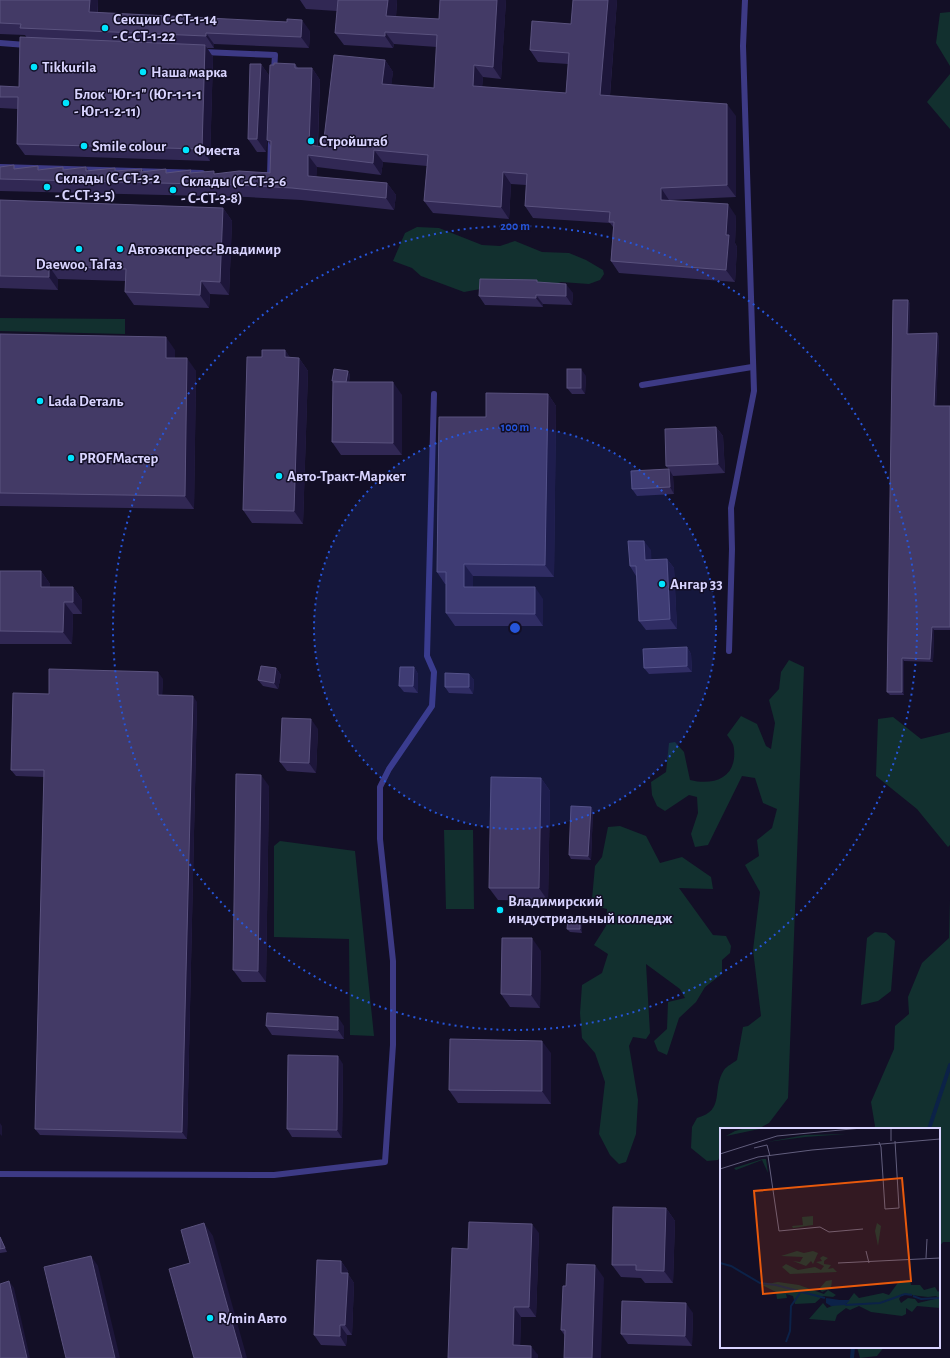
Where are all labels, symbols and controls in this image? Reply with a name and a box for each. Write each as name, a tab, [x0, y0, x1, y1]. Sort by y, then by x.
place label: Секции С-СТ-1-14 - С-СТ-1-22	[113, 12, 218, 44]
marker: Секции С-СТ-1-14 - С-СТ-1-22	[100, 23, 110, 33]
place label: Tikkurila	[42, 60, 96, 75]
marker: Tikkurila	[29, 62, 39, 72]
place label: Наша марка	[151, 65, 227, 80]
marker: Наша марка	[138, 67, 148, 77]
place label: Блок "Юг-1" (Юг-1-1-1 - Юг-1-2-11)	[74, 87, 202, 119]
marker: Блок "Юг-1" (Юг-1-1-1 - Юг-1-2-11)	[61, 98, 71, 108]
place label: Стройштаб	[319, 134, 388, 149]
marker: Стройштаб	[306, 136, 316, 146]
place label: Smile colour	[92, 139, 167, 154]
marker: Smile colour	[79, 141, 89, 151]
place label: Фиеста	[194, 143, 240, 158]
marker: Фиеста	[181, 145, 191, 155]
place label: Склады (С-СТ-3-2 - С-СТ-3-5)	[55, 171, 160, 203]
place label: Склады (С-СТ-3-6 - С-СТ-3-8)	[181, 174, 286, 206]
marker: Склады (С-СТ-3-2 - С-СТ-3-5)	[42, 182, 52, 192]
marker: Склады (С-СТ-3-6 - С-СТ-3-8)	[168, 185, 178, 195]
text: 200 m	[500, 220, 530, 232]
place label: Автоэкспресс-Владимир	[128, 242, 281, 257]
marker: Daewoo, ТаГаз	[74, 244, 84, 254]
marker: Автоэкспресс-Владимир	[115, 244, 125, 254]
place label: Daewoo, ТаГаз	[36, 257, 122, 272]
place label: Lada Dеталь	[48, 394, 123, 409]
marker: Lada Dеталь	[35, 396, 45, 406]
text: 100 m	[501, 421, 529, 433]
place label: PROFМастер	[79, 451, 159, 466]
marker: PROFМастер	[66, 453, 76, 463]
place label: Авто-Тракт-Маркет	[287, 469, 406, 484]
marker: Авто-Тракт-Маркет	[274, 471, 284, 481]
place label: Ангар 33	[670, 577, 723, 592]
marker: Ангар 33	[657, 579, 667, 589]
centre of rings	[508, 621, 522, 635]
place label: Владимирский индустриальный колледж	[508, 894, 673, 926]
marker: Владимирский индустриальный колледж	[495, 905, 505, 915]
inset map	[720, 1128, 940, 1348]
place label: R/min Авто	[218, 1311, 287, 1326]
marker: R/min Авто	[205, 1313, 215, 1323]

